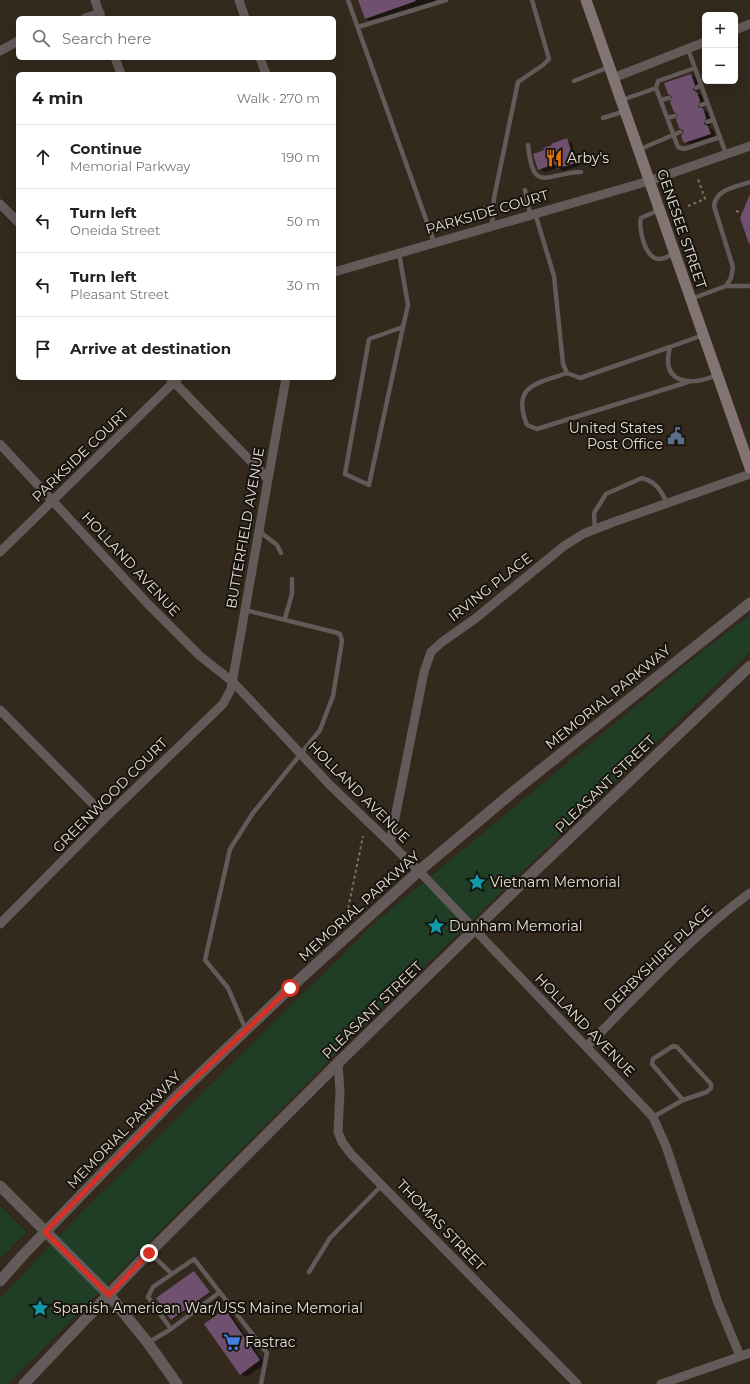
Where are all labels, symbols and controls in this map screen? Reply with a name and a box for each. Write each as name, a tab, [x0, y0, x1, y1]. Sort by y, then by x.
map controls	[702, 12, 738, 84]
button: +	[702, 12, 738, 48]
search box	[16, 16, 336, 60]
icon: search	[30, 27, 52, 49]
text: Search here	[62, 29, 151, 48]
button: −	[702, 48, 738, 84]
text: 4 min	[32, 88, 83, 108]
text: Walk · 270 m	[237, 90, 320, 106]
text: Continue	[70, 139, 142, 158]
icon: ahead	[32, 146, 54, 168]
restaurant icon: Arby's	[544, 148, 564, 168]
text: 190 m	[282, 149, 320, 165]
place label: Arby's	[567, 149, 609, 167]
text: Memorial Parkway	[70, 158, 190, 174]
street label: GENESEE STREET	[653, 167, 711, 291]
street label: PARKSIDE COURT	[423, 186, 551, 238]
text: Turn left	[70, 203, 137, 222]
icon: left	[32, 210, 54, 232]
text: 50 m	[287, 213, 320, 229]
text: Oneida Street	[70, 222, 160, 238]
text: Turn left	[70, 267, 137, 286]
icon: left	[32, 274, 54, 296]
text: 30 m	[287, 277, 320, 293]
text: Pleasant Street	[70, 286, 169, 302]
icon: arrive	[32, 338, 54, 360]
text: Arrive at destination	[70, 339, 231, 358]
street label: PARKSIDE COURT	[28, 404, 132, 506]
place label: United States Post Office	[569, 419, 663, 453]
public building icon: United States Post Office	[666, 426, 686, 446]
street label: BUTTERFIELD AVENUE	[222, 446, 268, 610]
street label: HOLLAND AVENUE	[78, 508, 184, 620]
street label: IRVING PLACE	[445, 549, 535, 625]
street label: MEMORIAL PARKWAY	[542, 641, 675, 753]
street label: PLEASANT STREET	[551, 731, 659, 837]
street label: GREENWOOD COURT	[49, 734, 171, 856]
street label: HOLLAND AVENUE	[304, 737, 414, 847]
street label: MEMORIAL PARKWAY	[295, 847, 423, 965]
place icon: Vietnam Memorial	[467, 872, 487, 892]
place label: Vietnam Memorial	[490, 873, 620, 891]
street label: DERBYSHIRE PLACE	[600, 901, 716, 1015]
place icon: Dunham Memorial	[426, 916, 446, 936]
place label: Dunham Memorial	[449, 917, 582, 935]
street label: PLEASANT STREET	[318, 957, 426, 1063]
street label: HOLLAND AVENUE	[531, 970, 639, 1080]
route start	[281, 979, 299, 997]
street label: MEMORIAL PARKWAY	[63, 1067, 185, 1193]
street label: THOMAS STREET	[393, 1175, 489, 1275]
route end	[140, 1244, 158, 1262]
place icon: Spanish American War/USS Maine Memorial	[30, 1298, 50, 1318]
place label: Spanish American War/USS Maine Memorial	[53, 1299, 363, 1317]
supermarket icon: Fastrac	[222, 1332, 242, 1352]
place label: Fastrac	[245, 1333, 296, 1351]

